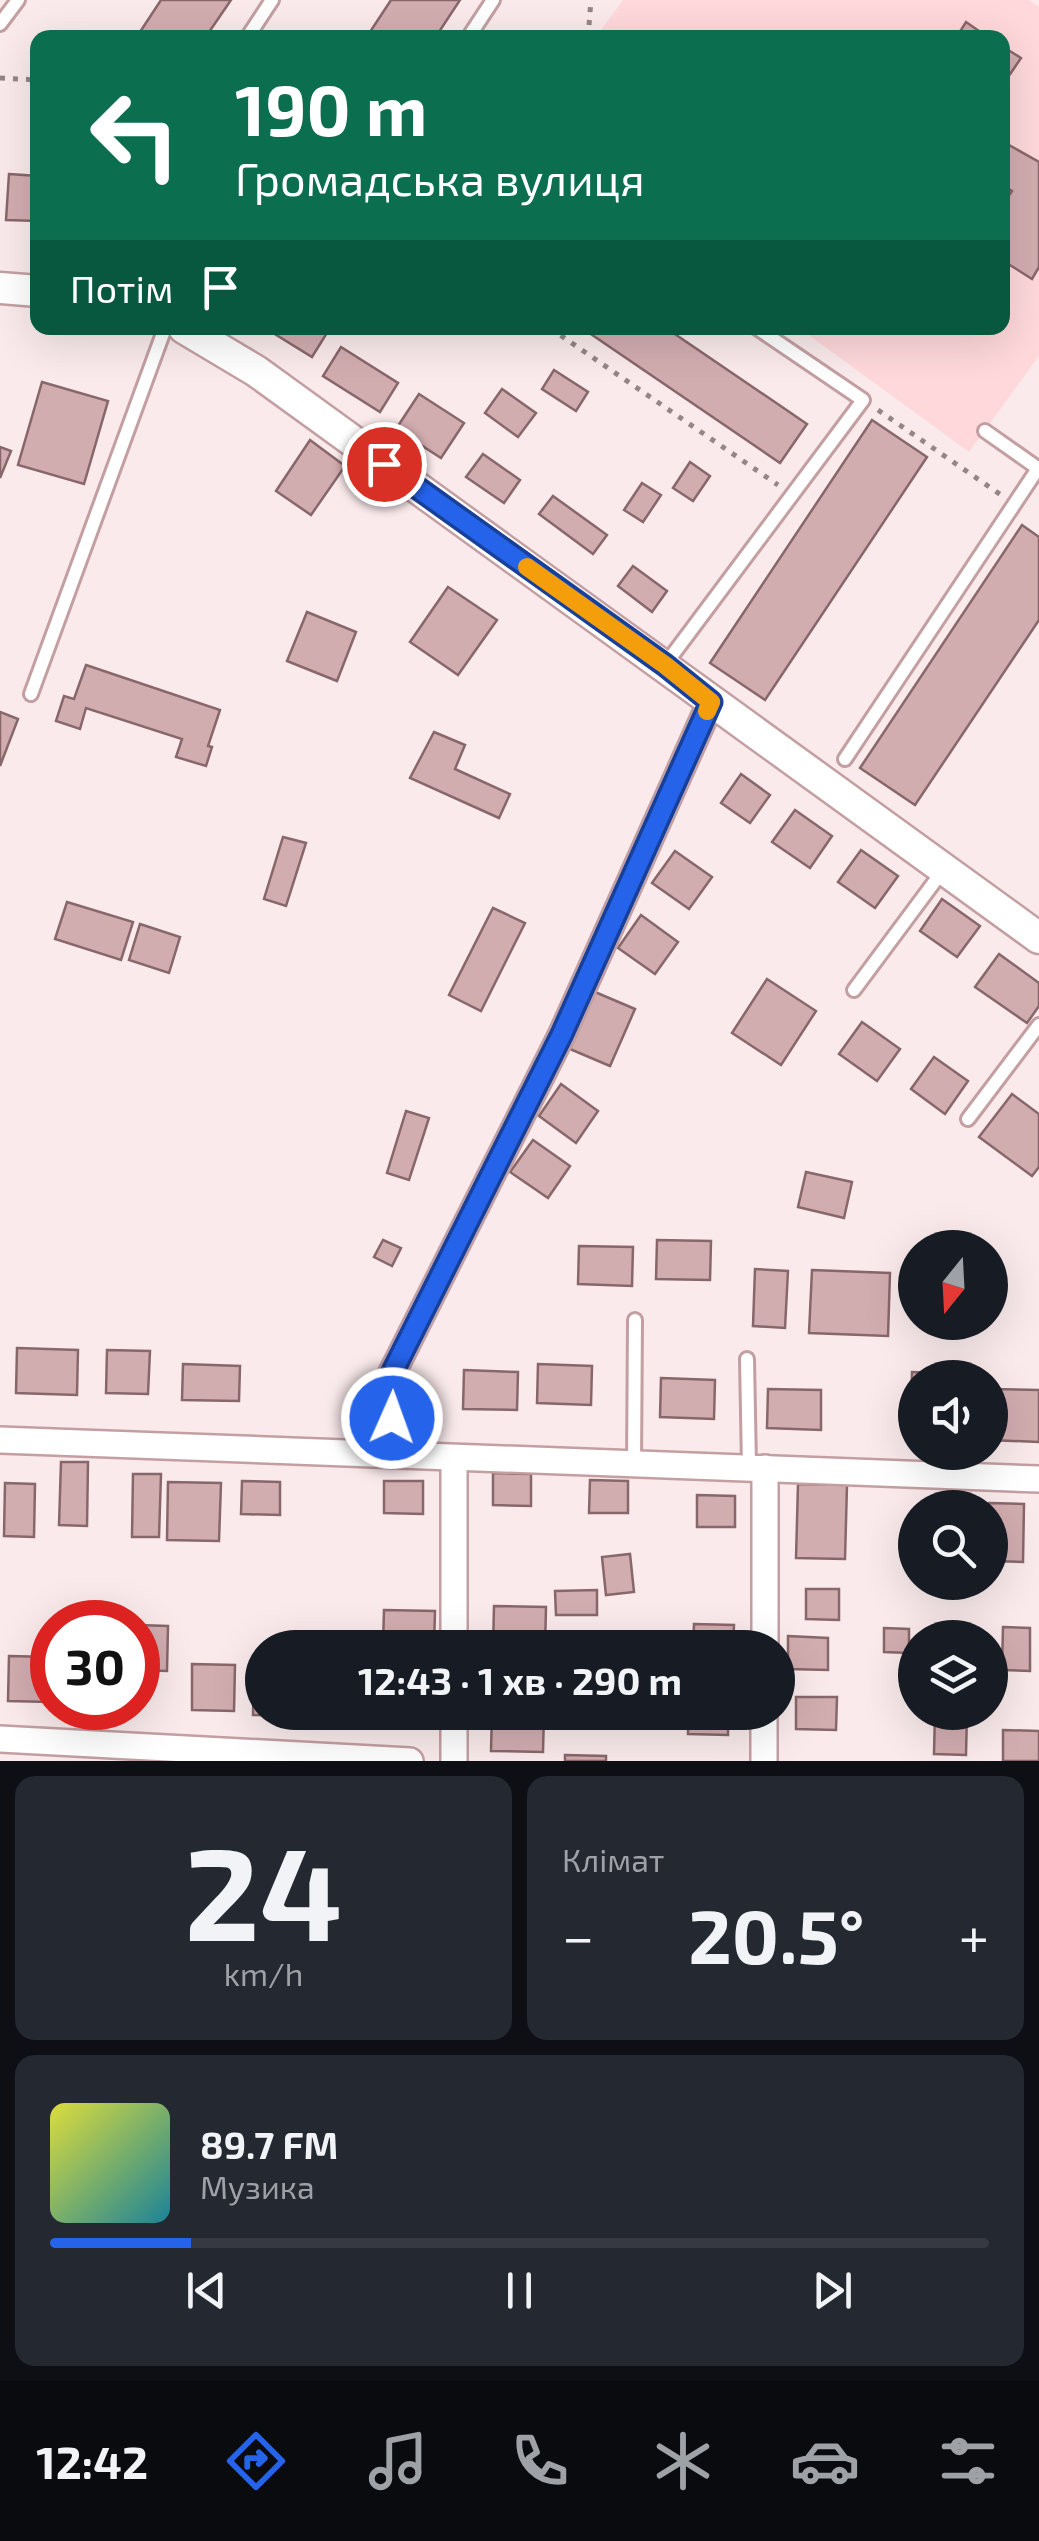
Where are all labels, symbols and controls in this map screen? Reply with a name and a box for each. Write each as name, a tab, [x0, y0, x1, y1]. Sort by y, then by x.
text: 190 m	[235, 66, 428, 150]
icon: left	[70, 70, 200, 200]
text: Громадська вулиця	[235, 151, 645, 205]
icon: arrive	[193, 260, 248, 315]
text: Потім	[70, 265, 173, 311]
pin	[342, 422, 427, 507]
icon: arrive	[357, 437, 412, 492]
north arrow	[898, 1230, 1008, 1340]
map controls	[898, 1230, 1008, 1730]
button: sound	[898, 1360, 1008, 1470]
position arrow	[340, 1366, 444, 1470]
button: search	[898, 1490, 1008, 1600]
speed limit sign: 30	[30, 1600, 160, 1730]
button: layers	[898, 1620, 1008, 1730]
text: 12:43 · 1 хв · 290 m	[358, 1657, 682, 1703]
text: 24	[184, 1811, 343, 1967]
text: Клімат	[562, 1840, 665, 1878]
text: 20.5°	[688, 1889, 865, 1979]
text: −	[562, 1902, 594, 1968]
text: +	[959, 1902, 989, 1968]
text: km/h	[224, 1954, 303, 1992]
text: 89.7 FM	[200, 2121, 338, 2167]
text: Музика	[200, 2167, 315, 2205]
icon: previous	[179, 2263, 234, 2318]
icon: pause	[492, 2263, 547, 2318]
icon: next	[805, 2263, 860, 2318]
icon: directions	[221, 2426, 291, 2496]
icon: music	[363, 2426, 433, 2496]
icon: phone	[505, 2426, 575, 2496]
icon: climate	[648, 2426, 718, 2496]
icon: car	[790, 2426, 860, 2496]
icon: filters	[933, 2426, 1003, 2496]
text: 12:42	[36, 2434, 148, 2488]

